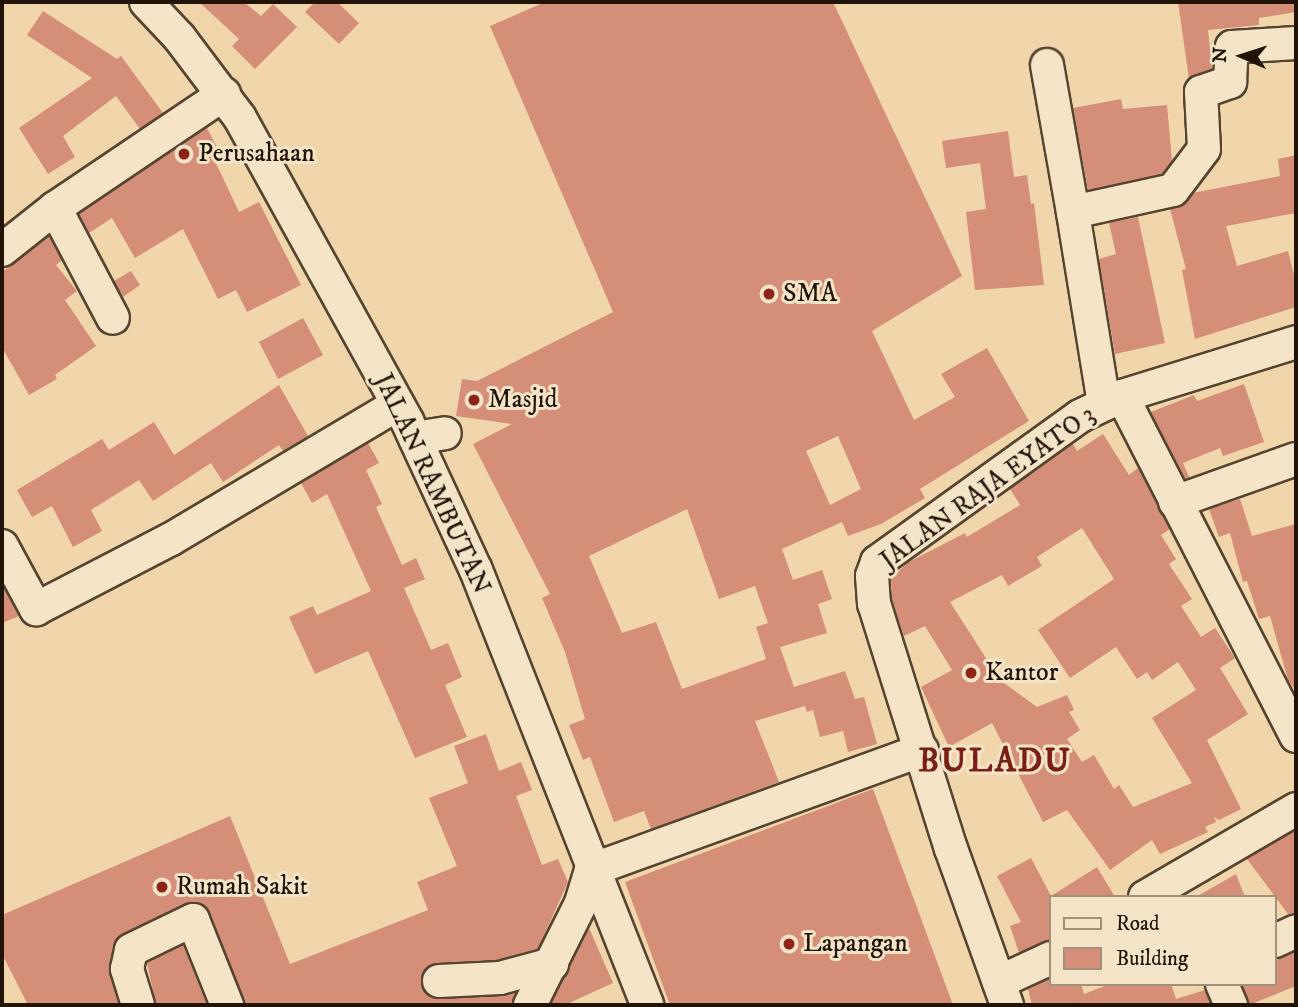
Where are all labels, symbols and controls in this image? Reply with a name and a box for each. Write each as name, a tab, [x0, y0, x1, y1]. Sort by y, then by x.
north arrow	[1207, 21, 1277, 91]
text: N	[1209, 46, 1232, 63]
place label: Perusahaan	[198, 138, 315, 170]
marker: Perusahaan	[176, 146, 192, 162]
place label: SMA	[783, 278, 837, 310]
marker: SMA	[761, 286, 777, 302]
street label: JALAN RAMBUTAN	[367, 369, 497, 599]
place label: Masjid	[488, 384, 557, 416]
marker: Masjid	[466, 392, 482, 408]
street label: JALAN RAJA EYATO 3	[874, 400, 1102, 576]
place label: Kantor	[985, 657, 1058, 689]
marker: Kantor	[963, 665, 979, 681]
district label: BULADU	[919, 742, 1071, 782]
place label: Rumah Sakit	[176, 871, 308, 903]
marker: Rumah Sakit	[154, 879, 170, 895]
legend	[1050, 895, 1277, 986]
text: Road	[1116, 911, 1160, 937]
place label: Lapangan	[803, 928, 908, 960]
marker: Lapangan	[781, 936, 797, 952]
text: Building	[1116, 946, 1188, 972]

